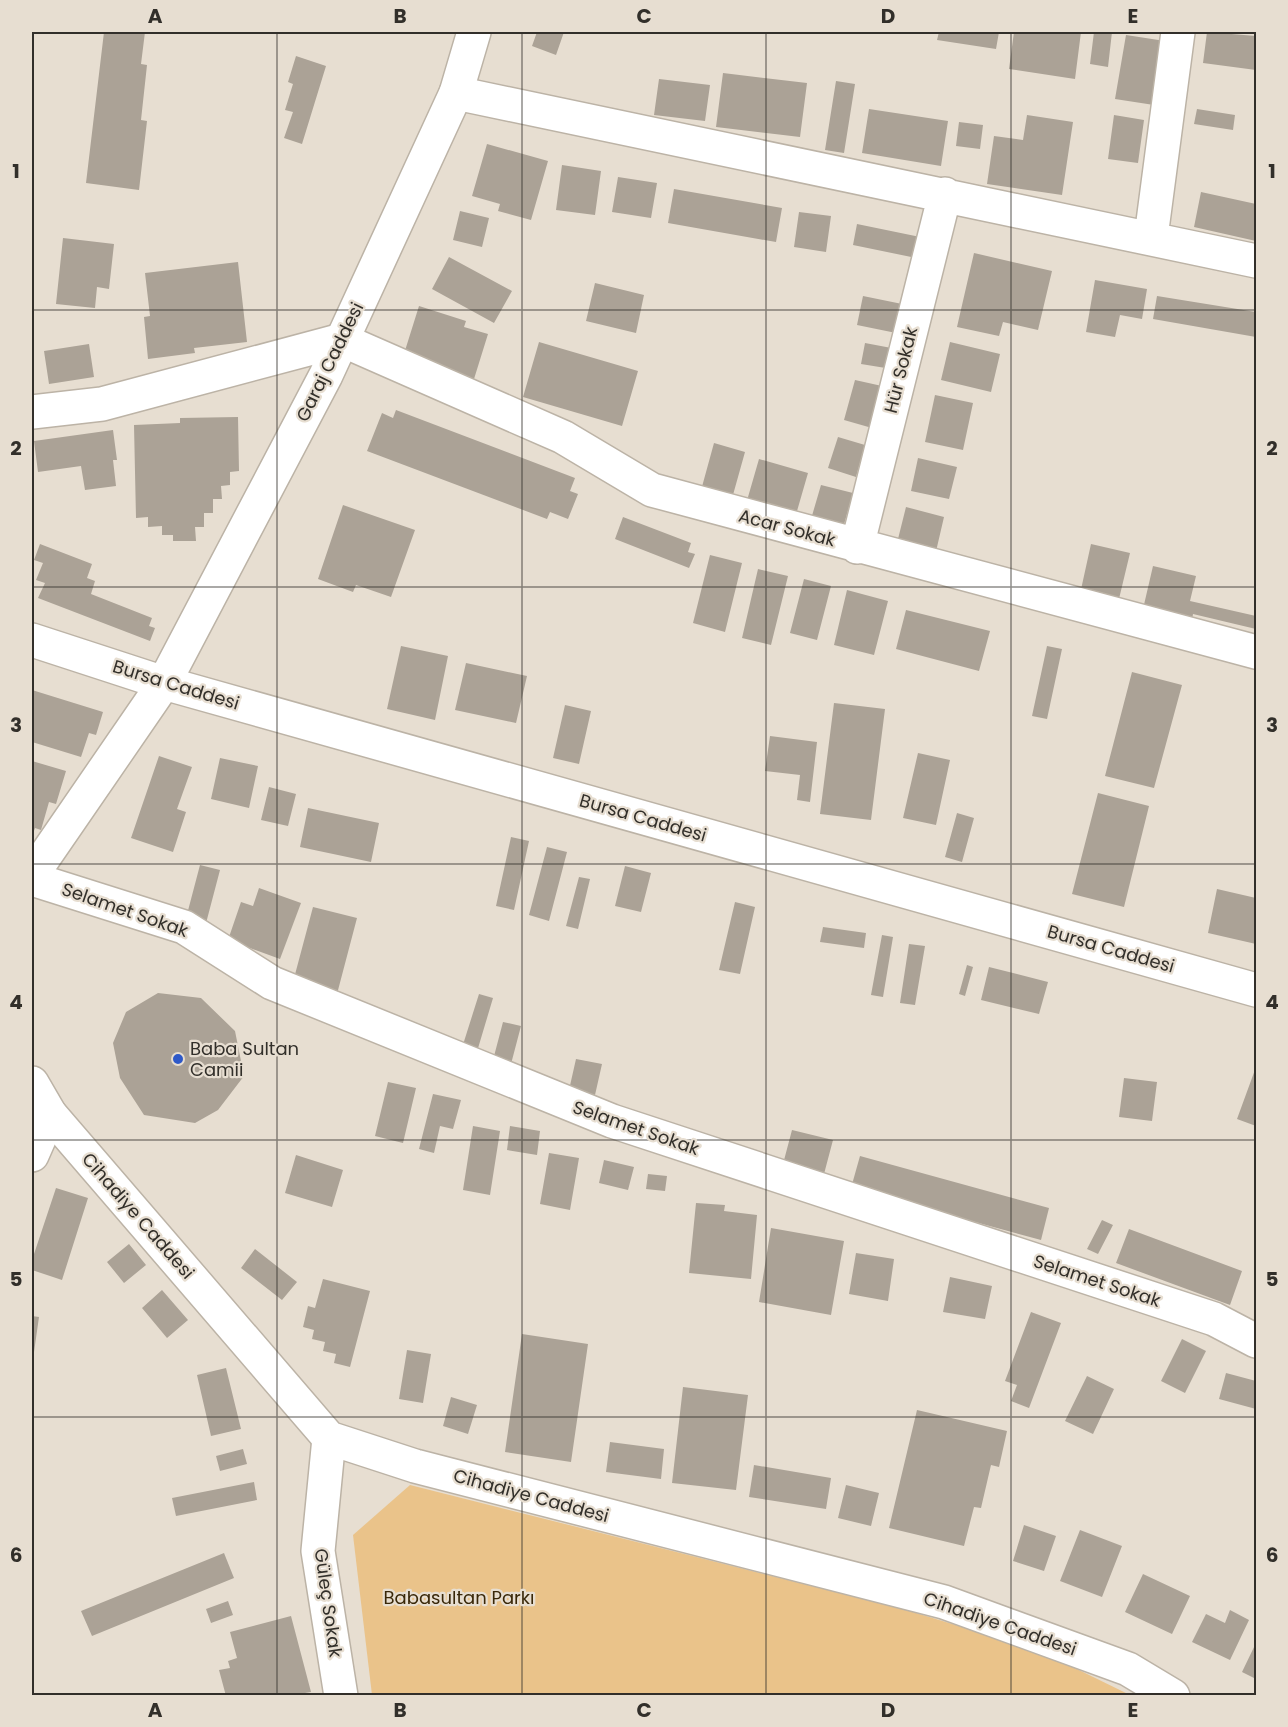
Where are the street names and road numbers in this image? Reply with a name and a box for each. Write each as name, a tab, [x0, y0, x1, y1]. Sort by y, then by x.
street label: Garaj Caddesi	[290, 298, 369, 426]
street label: Hür Sokak	[878, 323, 923, 416]
street label: Acar Sokak	[736, 503, 839, 553]
street label: Bursa Caddesi	[110, 653, 242, 716]
street label: Bursa Caddesi	[577, 787, 710, 848]
street label: Selamet Sokak	[59, 876, 192, 943]
street label: Bursa Caddesi	[1045, 918, 1178, 979]
street label: Selamet Sokak	[570, 1094, 703, 1161]
street label: Cihadiye Caddesi	[76, 1147, 200, 1284]
street label: Selamet Sokak	[1030, 1248, 1165, 1313]
street label: Cihadiye Caddesi	[451, 1463, 612, 1528]
street label: Güleç Sokak	[308, 1547, 349, 1660]
street label: Cihadiye Caddesi	[920, 1586, 1080, 1661]

